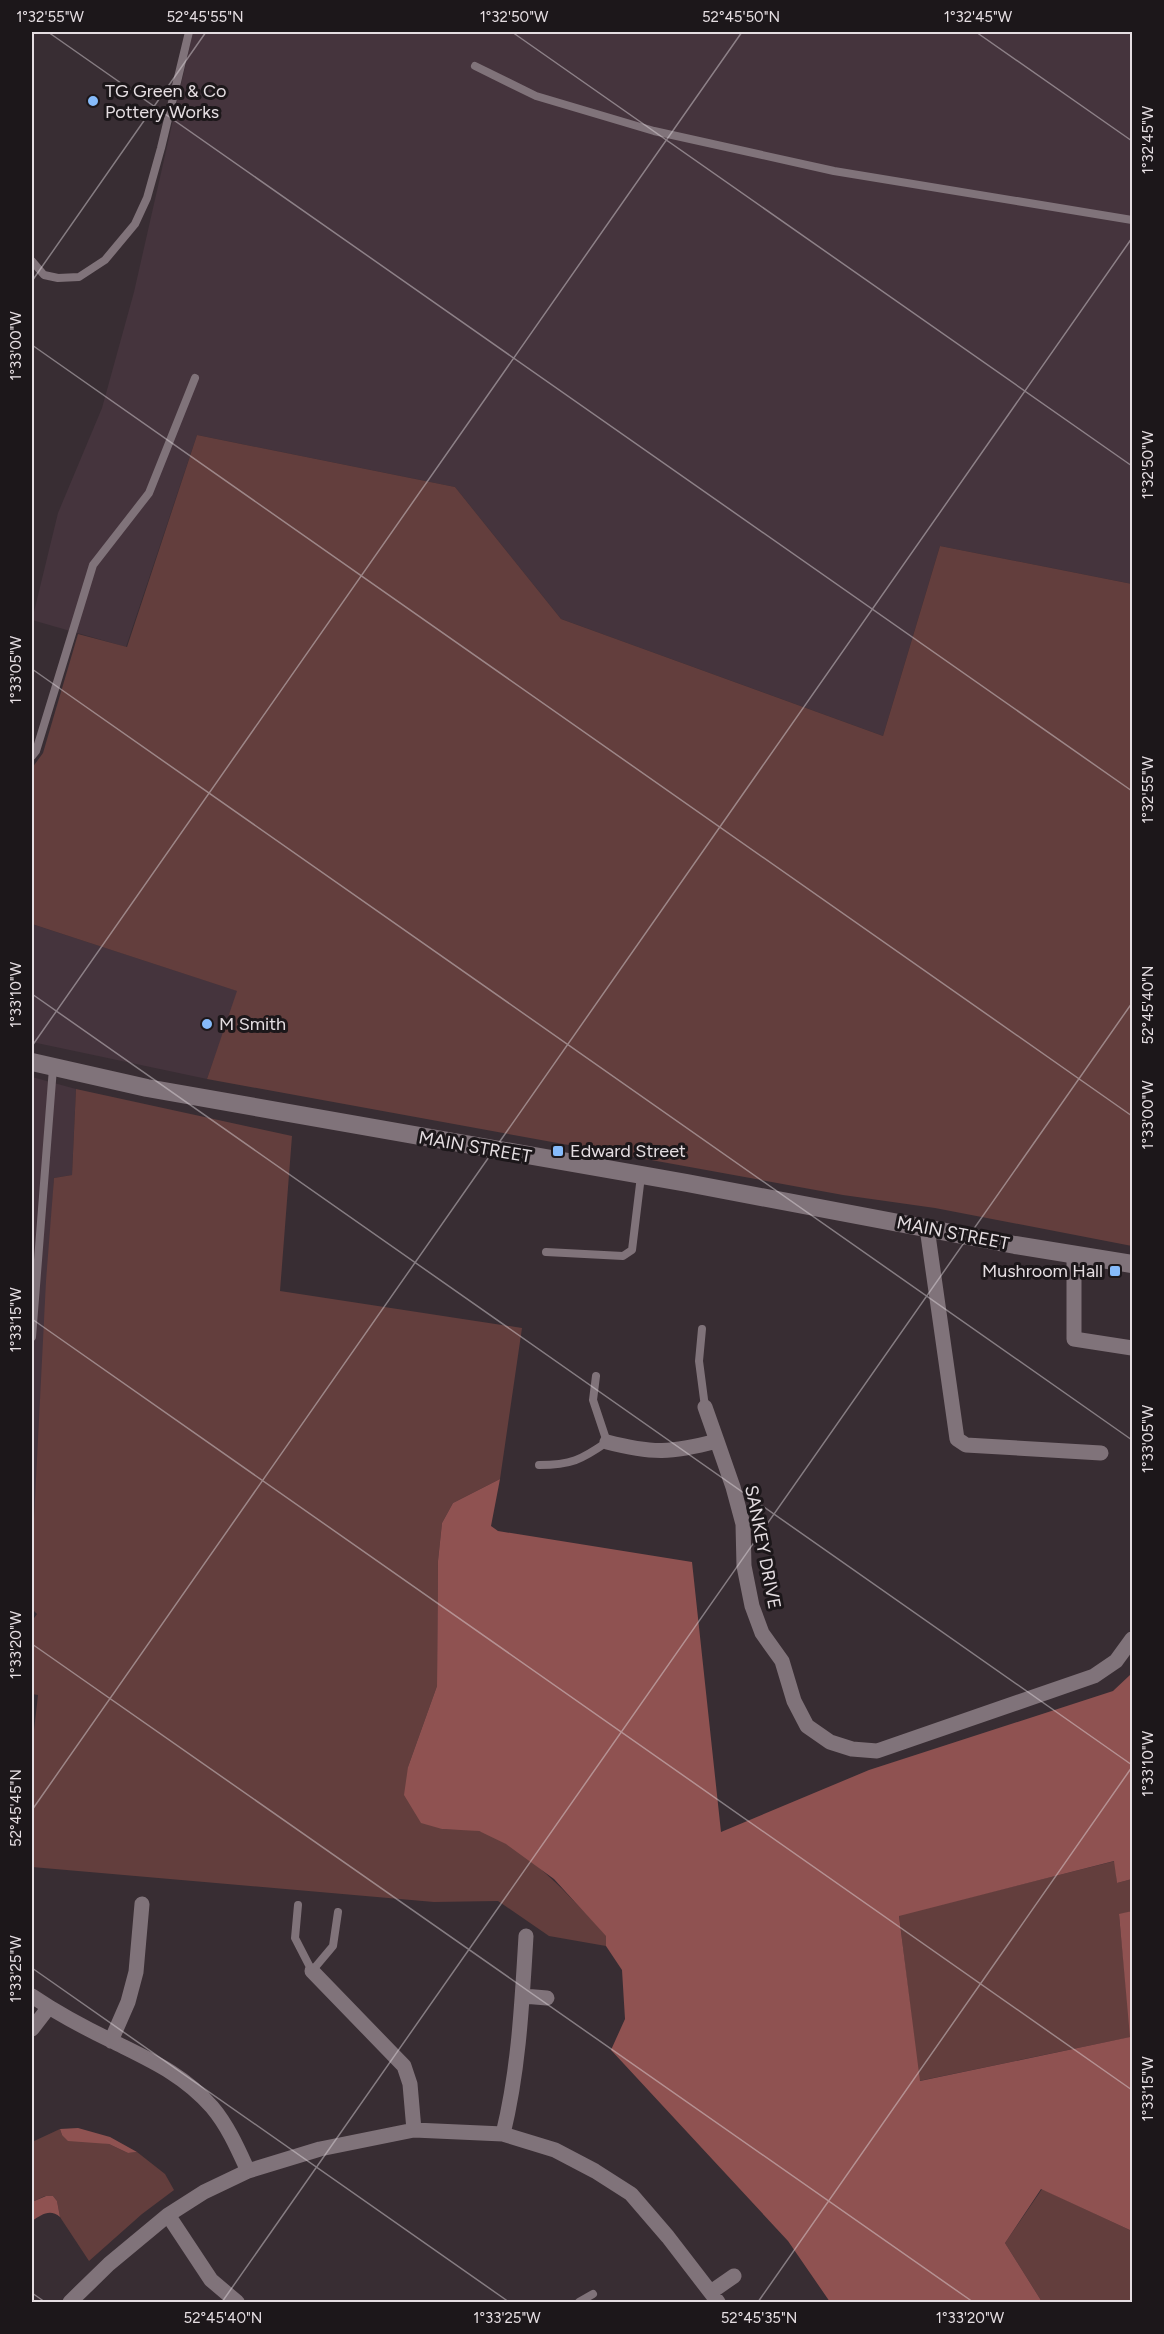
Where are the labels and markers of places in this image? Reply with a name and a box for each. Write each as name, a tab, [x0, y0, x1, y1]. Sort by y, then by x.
place label: TG Green & Co Pottery Works	[105, 80, 226, 123]
marker: TG Green & Co Pottery Works	[86, 94, 100, 108]
place label: M Smith	[219, 1013, 286, 1035]
marker: M Smith	[200, 1017, 214, 1031]
place label: Edward Street	[570, 1140, 686, 1162]
marker: Edward Street	[551, 1144, 565, 1158]
place label: Mushroom Hall	[982, 1260, 1103, 1282]
marker: Mushroom Hall	[1108, 1264, 1122, 1278]

